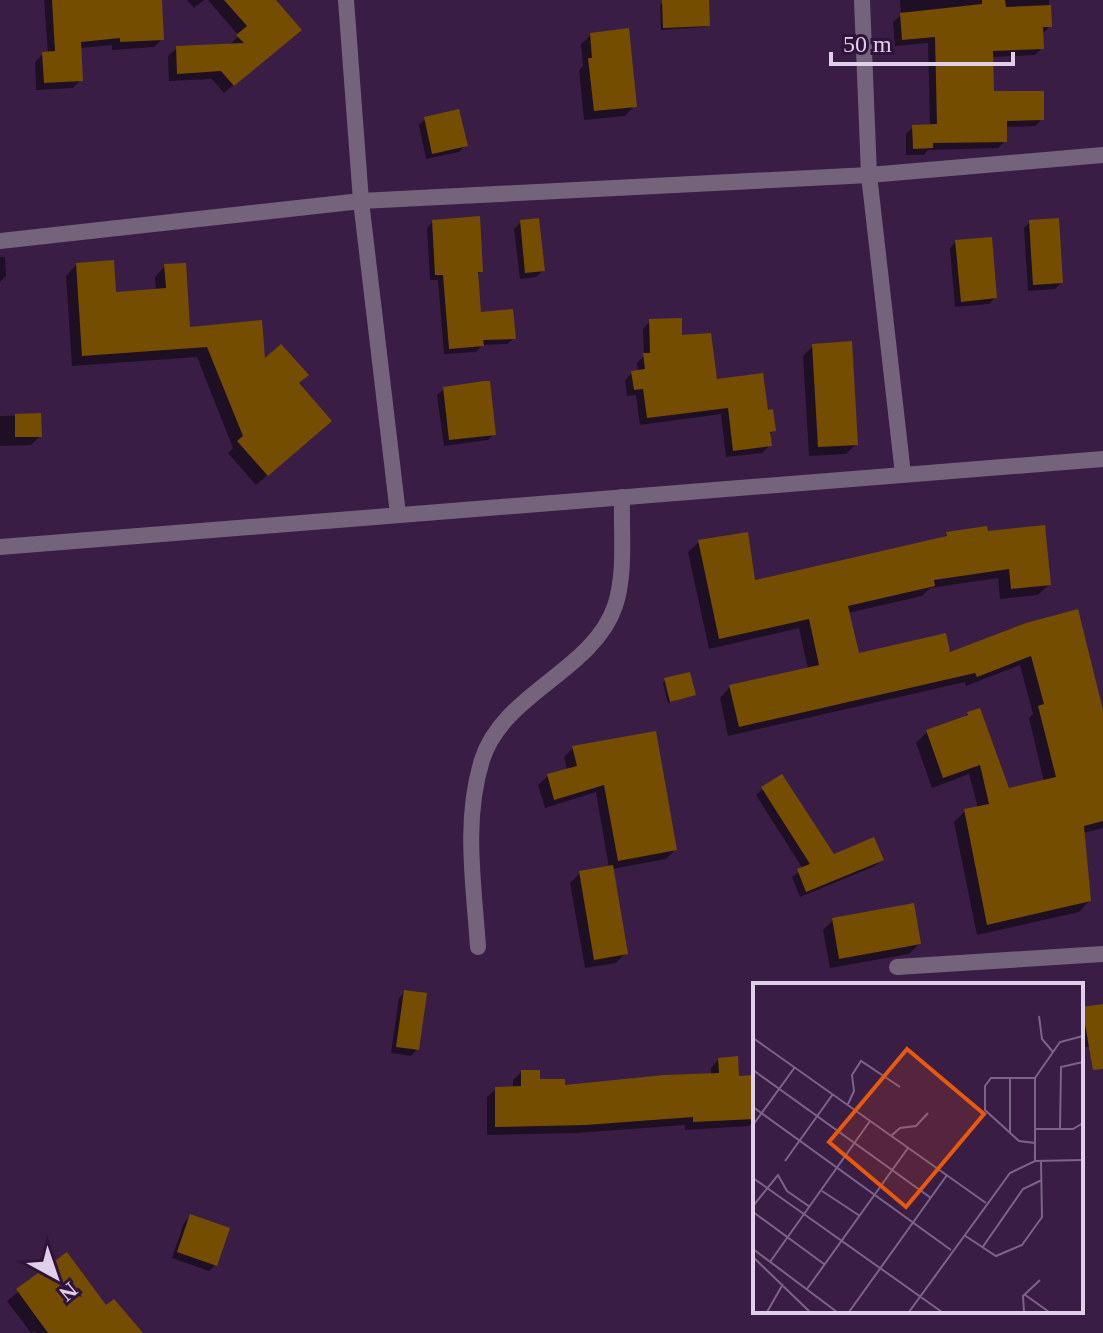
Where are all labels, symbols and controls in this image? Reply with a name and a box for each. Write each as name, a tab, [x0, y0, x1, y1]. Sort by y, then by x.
scale bar	[831, 16, 1013, 66]
text: 50 m	[843, 31, 892, 57]
inset map	[753, 983, 1083, 1313]
north arrow	[16, 1237, 96, 1317]
text: N	[54, 1277, 83, 1307]

